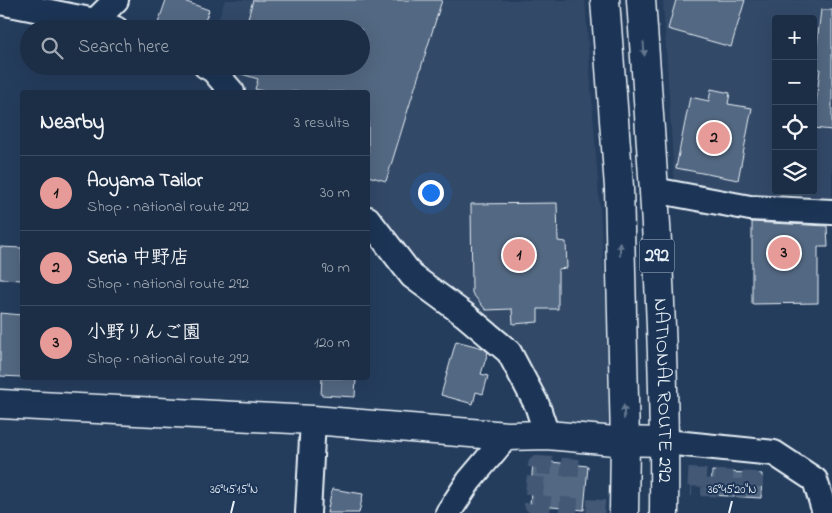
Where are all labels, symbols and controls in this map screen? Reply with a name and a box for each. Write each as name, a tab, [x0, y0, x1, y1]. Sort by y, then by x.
map controls	[772, 15, 817, 195]
button: +	[772, 15, 817, 60]
search box	[20, 20, 370, 75]
icon: search	[38, 34, 66, 62]
text: Search here	[78, 34, 169, 61]
one-way arrow	[641, 41, 649, 57]
button: −	[772, 60, 817, 105]
button: locate	[772, 105, 817, 150]
text: Nearby	[40, 108, 104, 138]
text: 3 results	[294, 111, 350, 135]
pin: 2	[698, 119, 730, 157]
button: layers	[772, 150, 817, 195]
text: Aoyama Tailor	[87, 168, 203, 195]
your location	[418, 180, 444, 206]
text: 1	[53, 181, 59, 205]
text: 30 m	[320, 181, 350, 205]
text: Shop · national route 292	[87, 195, 249, 219]
pin: 3	[768, 234, 800, 272]
pin: 1	[503, 236, 535, 274]
road number: 292	[640, 240, 674, 272]
one-way arrow	[616, 241, 624, 257]
text: Seria 中野店	[87, 245, 189, 272]
text: 2	[52, 256, 60, 280]
text: 90 m	[322, 256, 350, 280]
text: Shop · national route 292	[87, 272, 249, 296]
street label: NATIONAL ROUTE 292	[645, 297, 679, 483]
text: 小野りんご園	[87, 320, 201, 347]
text: 3	[53, 331, 59, 355]
text: 120 m	[314, 331, 350, 355]
text: Shop · national route 292	[87, 347, 249, 371]
one-way arrow	[620, 404, 628, 420]
text: 36°45'15"N	[210, 481, 258, 499]
text: 36°45'20"N	[708, 481, 756, 499]

